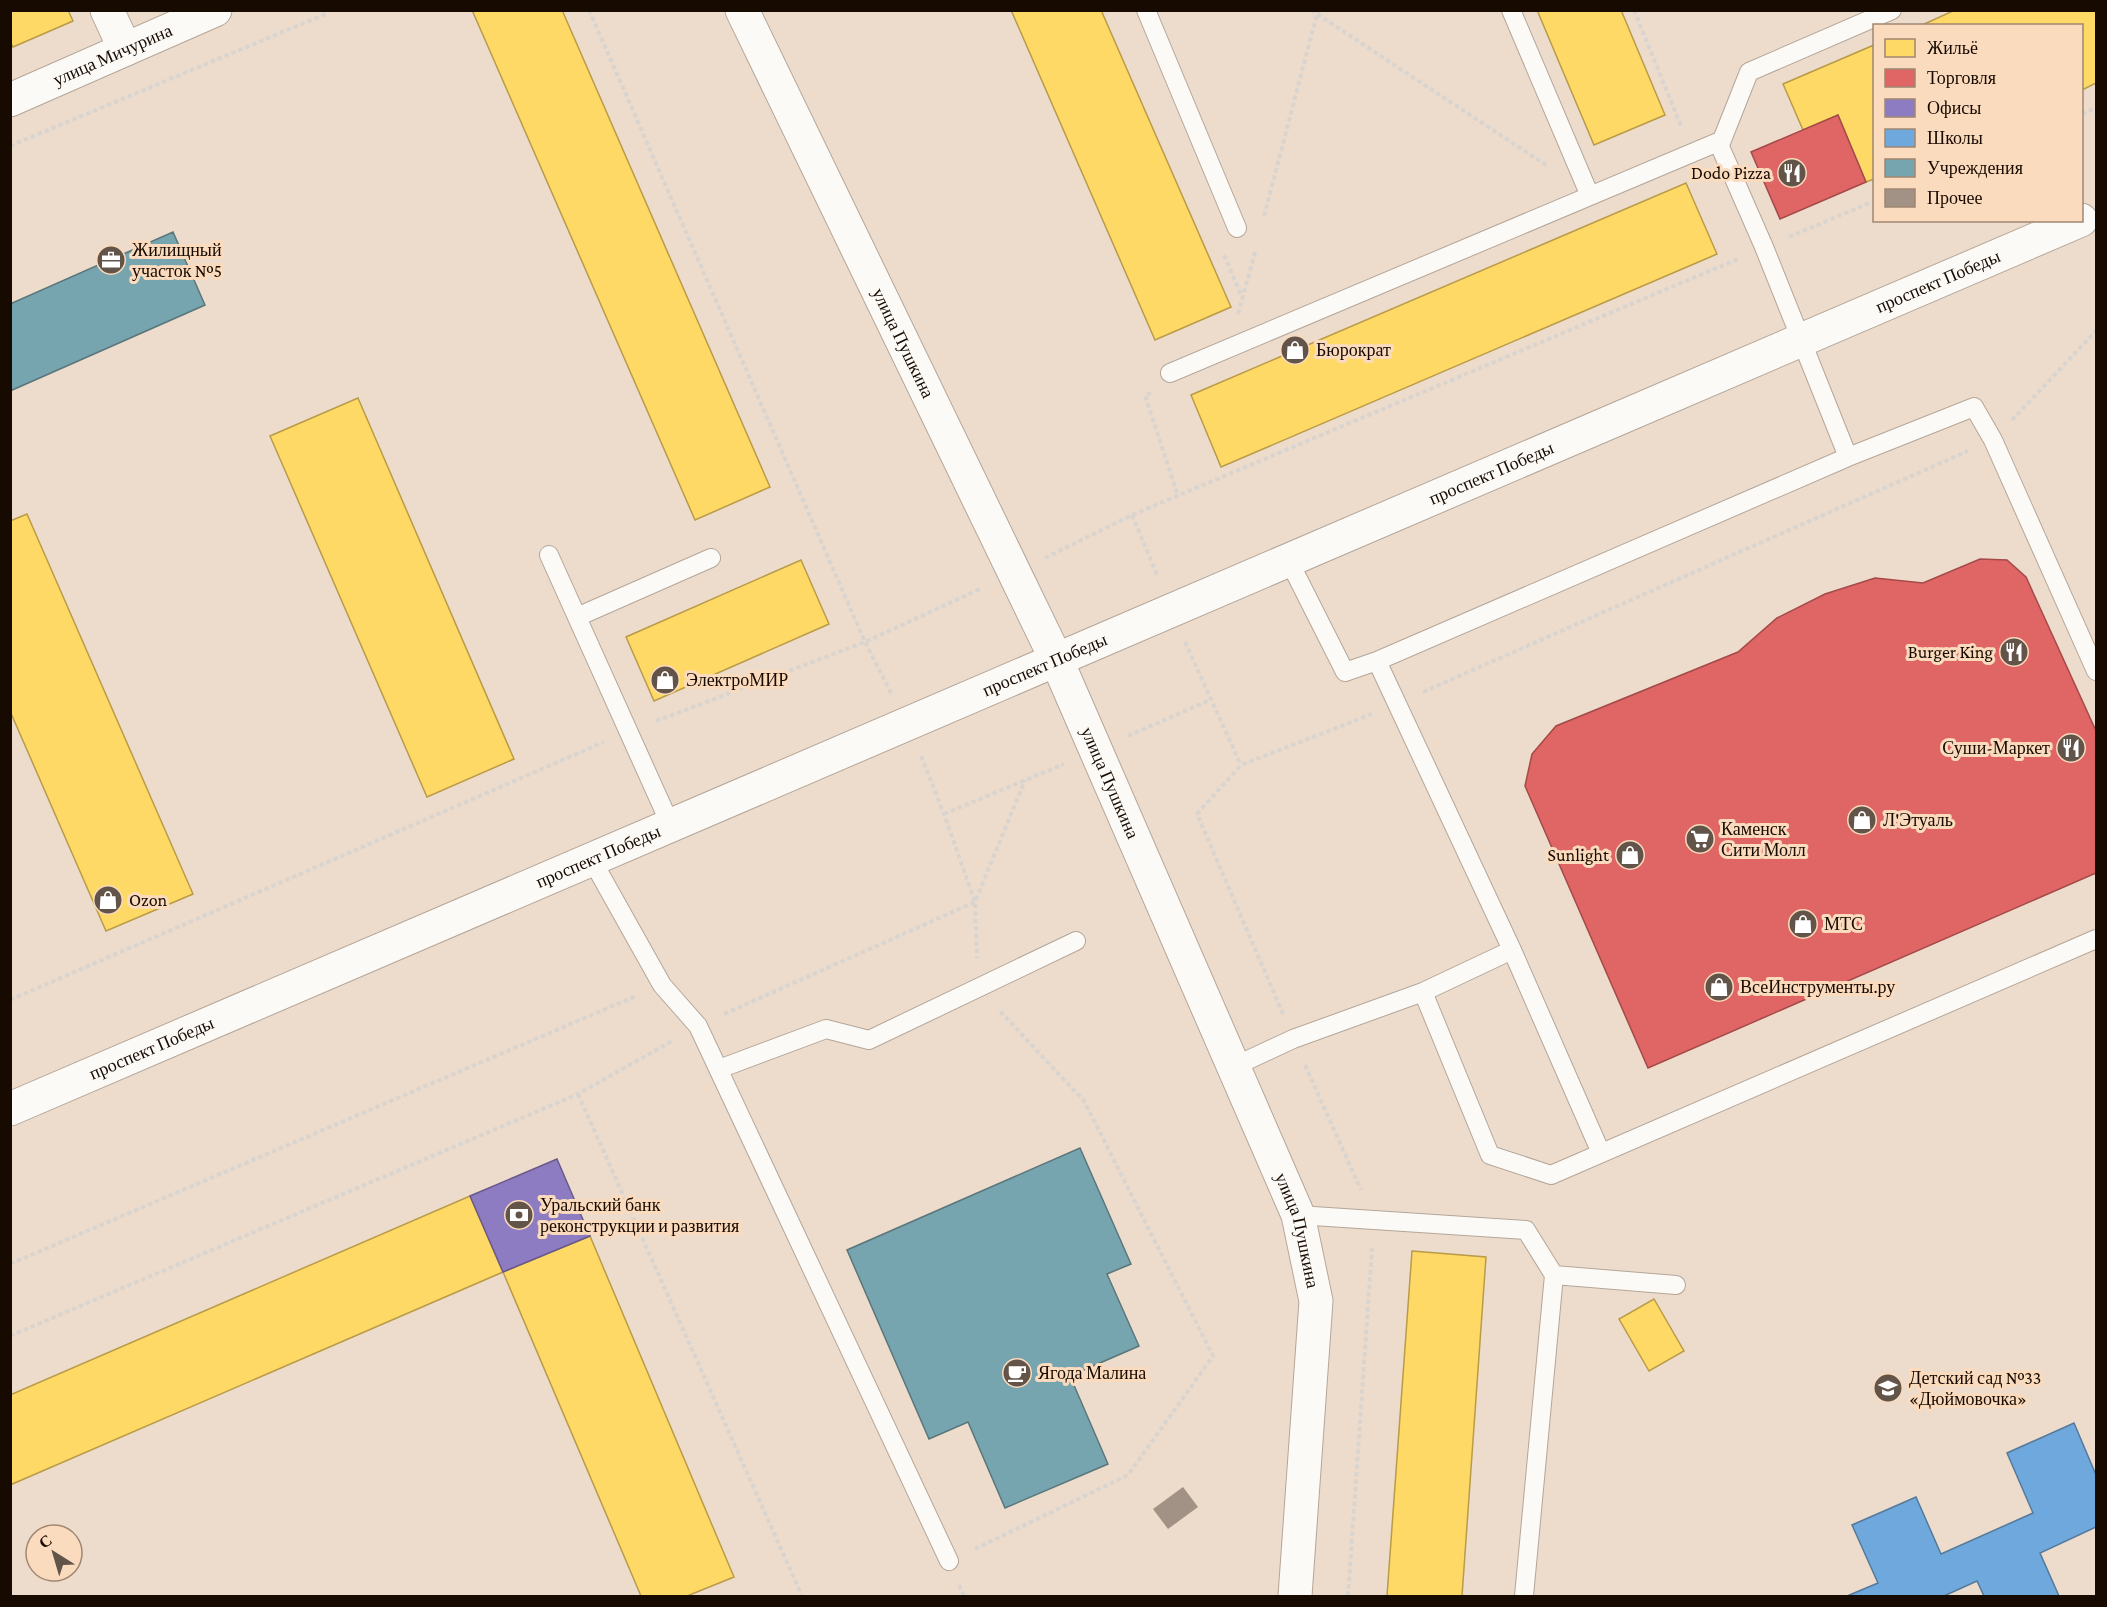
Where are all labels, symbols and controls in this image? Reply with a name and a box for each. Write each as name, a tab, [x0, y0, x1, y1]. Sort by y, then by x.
street label: улица Мичурина	[50, 20, 175, 90]
legend	[1873, 24, 2083, 222]
text: Жильё	[1927, 38, 1978, 58]
text: Торговля	[1927, 68, 1996, 88]
text: Офисы	[1927, 98, 1981, 118]
text: Школы	[1927, 128, 1983, 148]
restaurant icon: Dodo Pizza	[1776, 157, 1808, 189]
text: Учреждения	[1927, 158, 2023, 178]
place label: Dodo Pizza	[1691, 163, 1771, 183]
text: Прочее	[1927, 188, 1983, 208]
place label: Жилищный участок №5	[132, 240, 222, 281]
office icon: Жилищный участок №5	[95, 244, 127, 276]
street label: проспект Победы	[1873, 246, 2003, 317]
street label: улица Пушкина	[868, 285, 938, 401]
shop icon: Бюрократ	[1279, 334, 1311, 366]
place label: Бюрократ	[1316, 340, 1391, 360]
street label: проспект Победы	[1426, 438, 1557, 509]
street label: проспект Победы	[979, 629, 1110, 700]
restaurant icon: Burger King	[1998, 636, 2030, 668]
place label: Burger King	[1908, 642, 1993, 662]
shop icon: ЭлектроМИР	[649, 664, 681, 696]
place label: ЭлектроМИР	[686, 670, 788, 690]
street label: улица Пушкина	[1077, 724, 1143, 842]
restaurant icon: Суши-Маркет	[2055, 732, 2087, 764]
place label: Суши-Маркет	[1942, 738, 2050, 758]
shop icon: Л'Этуаль	[1846, 804, 1878, 836]
place label: Л'Этуаль	[1883, 810, 1953, 830]
place label: Каменск Сити Молл	[1721, 819, 1806, 860]
street label: проспект Победы	[533, 821, 663, 892]
supermarket icon: Каменск Сити Молл	[1684, 823, 1716, 855]
shop icon: Sunlight	[1614, 839, 1646, 871]
place label: Sunlight	[1548, 845, 1610, 865]
shop icon: Ozon	[92, 884, 124, 916]
place label: Ozon	[129, 890, 168, 910]
shop icon: МТС	[1787, 908, 1819, 940]
place label: МТС	[1824, 914, 1863, 934]
shop icon: ВсеИнструменты.ру	[1703, 971, 1735, 1003]
place label: ВсеИнструменты.ру	[1740, 977, 1895, 997]
street label: проспект Победы	[86, 1013, 217, 1084]
street label: улица Пушкина	[1271, 1170, 1323, 1290]
place label: Уральский банк реконструкции и развития	[540, 1195, 739, 1236]
bank icon: Уральский банк реконструкции и развития	[503, 1199, 535, 1231]
cafe icon: Ягода Малина	[1001, 1357, 1033, 1389]
place label: Ягода Малина	[1038, 1363, 1146, 1383]
place label: Детский сад №33 «Дюймовочка»	[1909, 1368, 2041, 1409]
school or university icon: Детский сад №33 «Дюймовочка»	[1872, 1372, 1904, 1404]
north arrow	[24, 1523, 84, 1583]
text: С	[36, 1531, 55, 1552]

